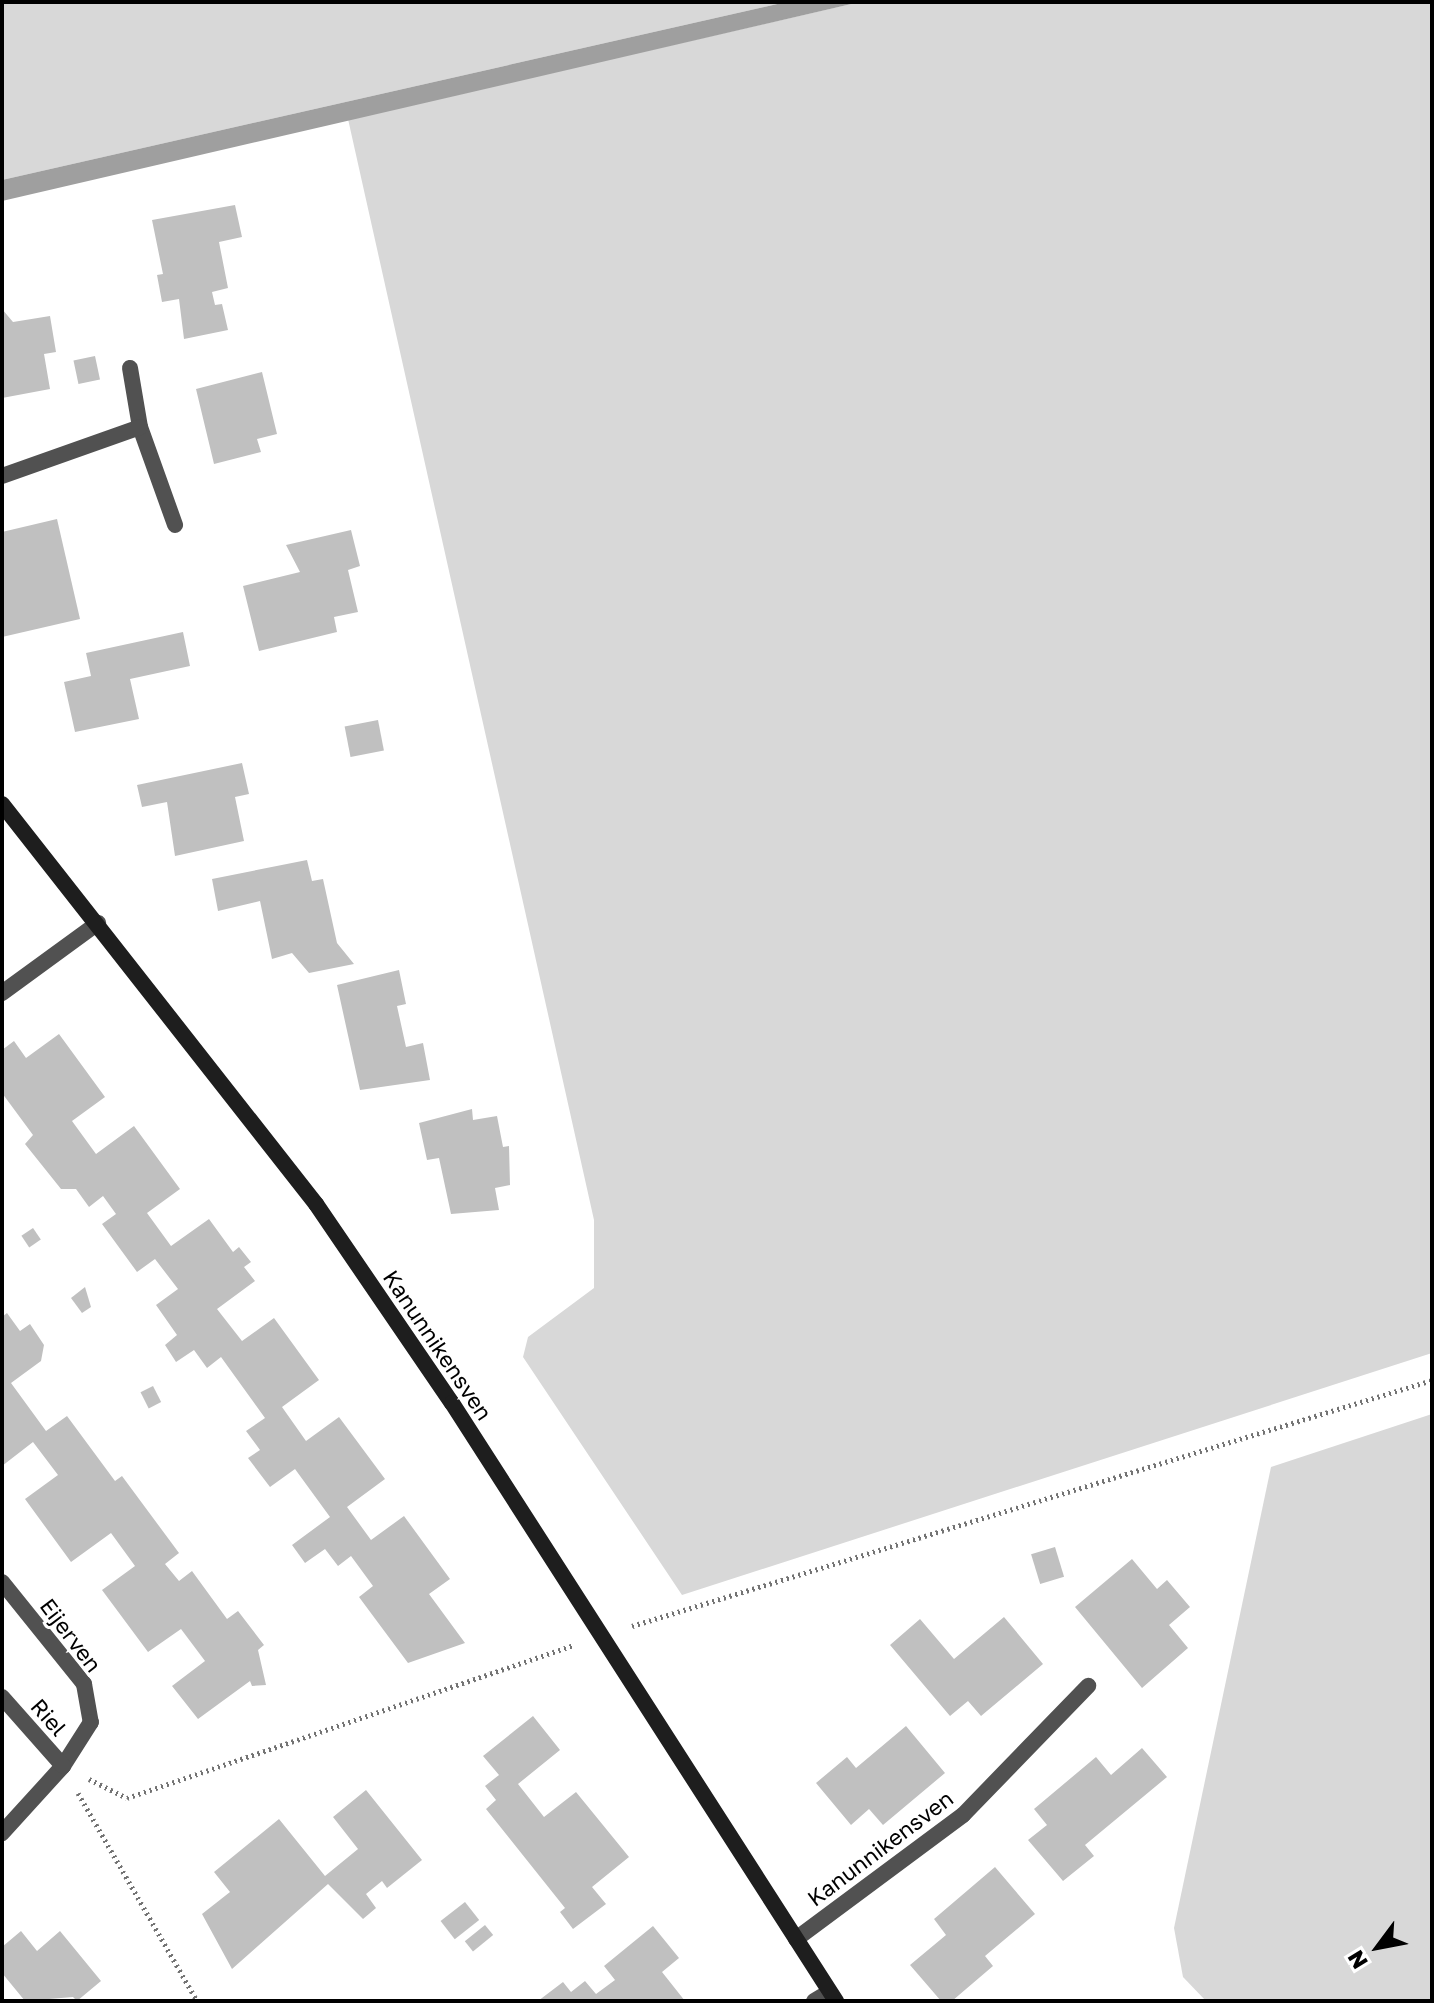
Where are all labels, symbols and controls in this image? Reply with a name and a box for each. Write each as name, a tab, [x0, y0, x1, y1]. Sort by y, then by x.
street label: Kanunnikensven	[378, 1265, 498, 1425]
street label: Eijerven	[35, 1593, 107, 1677]
street label: Riel	[26, 1693, 72, 1741]
street label: Kanunnikensven	[802, 1785, 958, 1911]
north arrow	[1338, 1907, 1418, 1987]
text: N	[1341, 1946, 1373, 1974]

